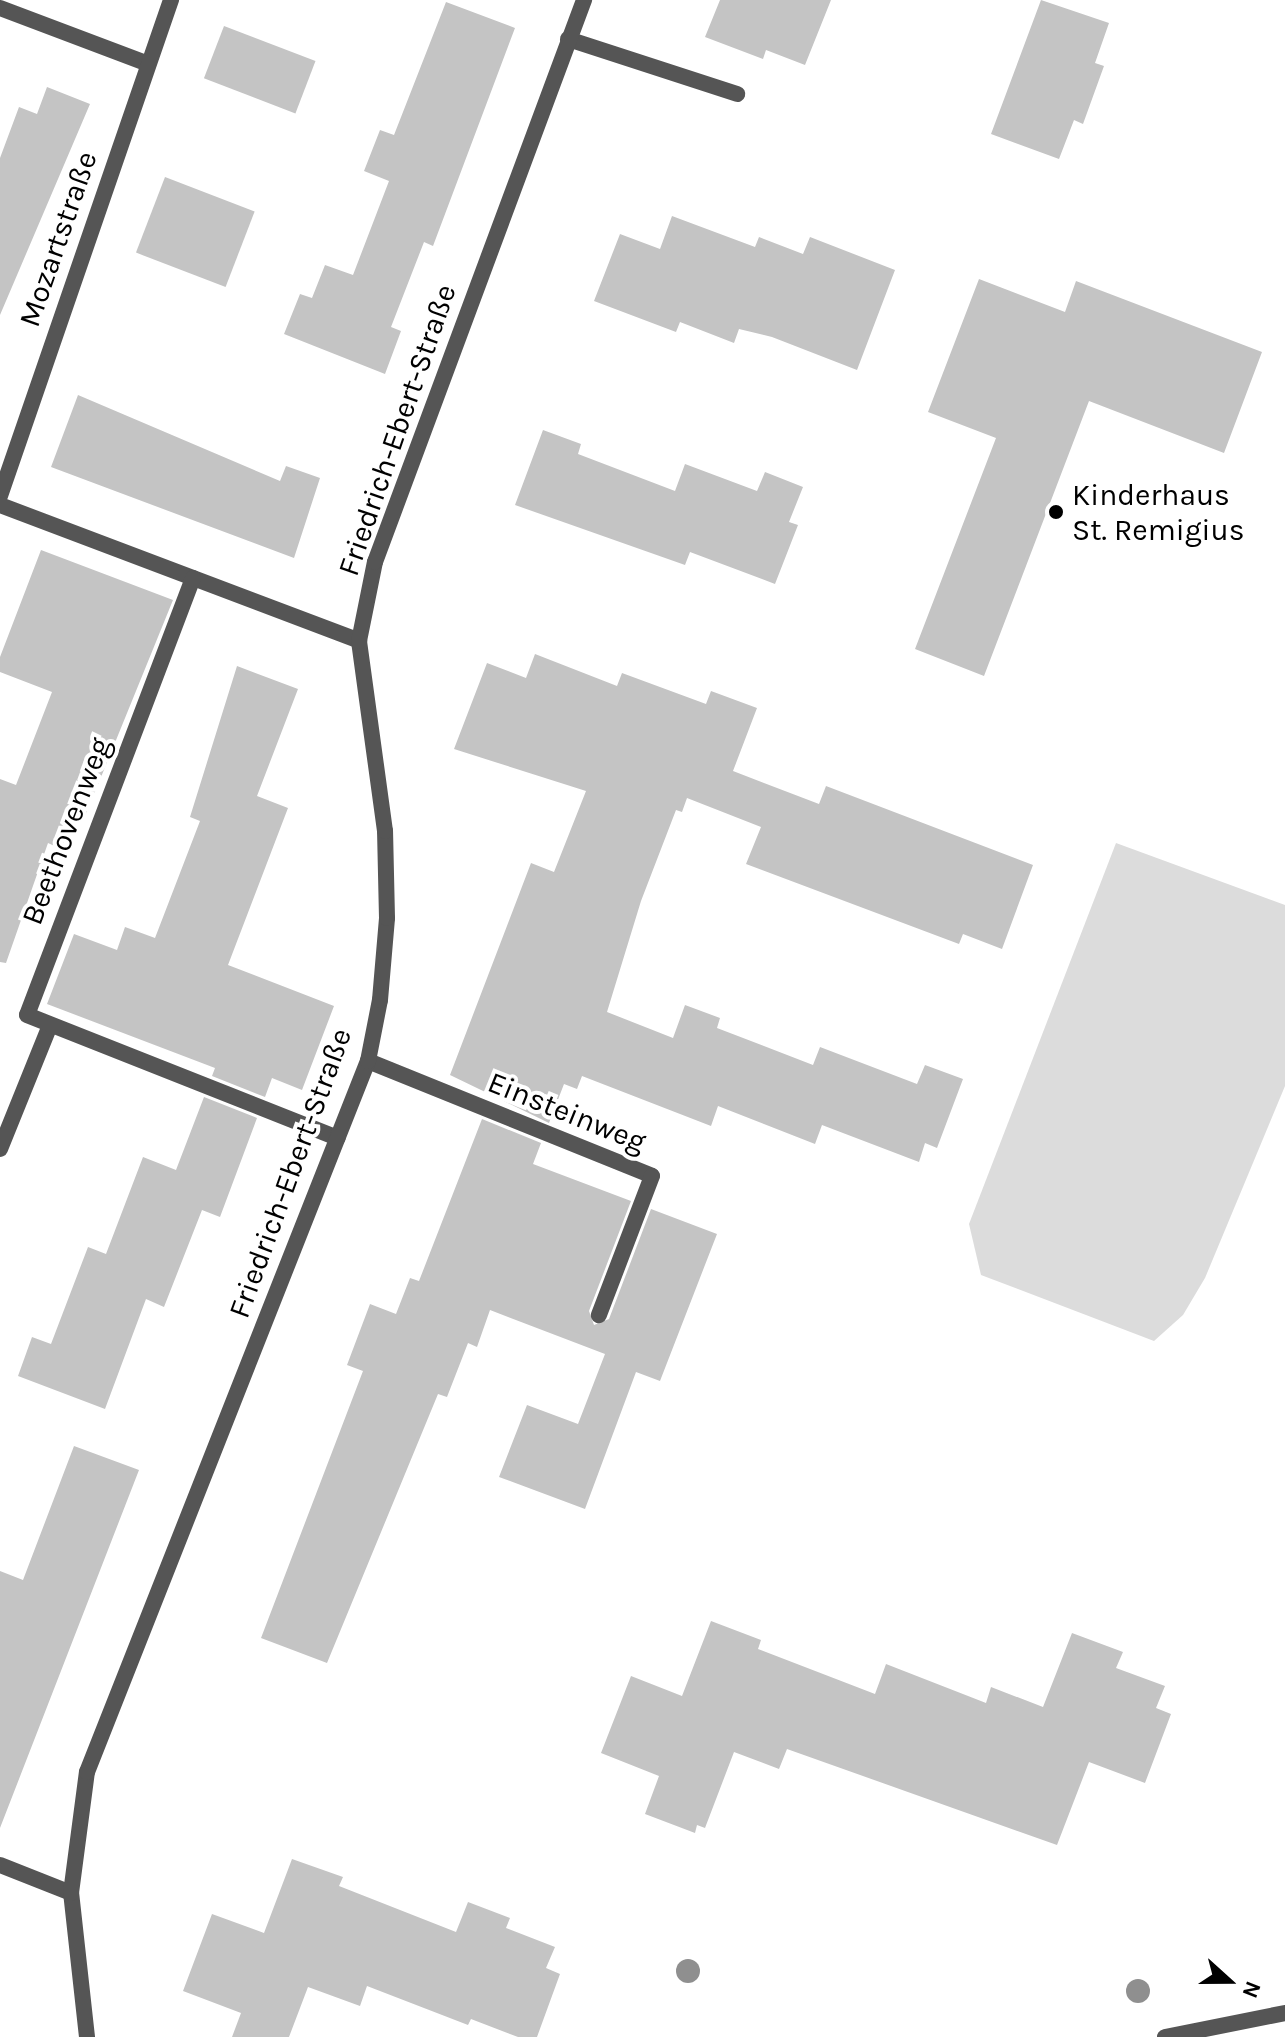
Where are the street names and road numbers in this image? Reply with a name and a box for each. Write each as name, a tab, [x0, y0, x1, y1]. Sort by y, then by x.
street label: Mozartstraße	[11, 147, 105, 331]
street label: Friedrich-Ebert-Straße	[330, 280, 464, 580]
street label: Beethovenweg	[14, 732, 118, 930]
street label: Friedrich-Ebert-Straße	[221, 1023, 359, 1323]
street label: Einsteinweg	[483, 1064, 651, 1160]

